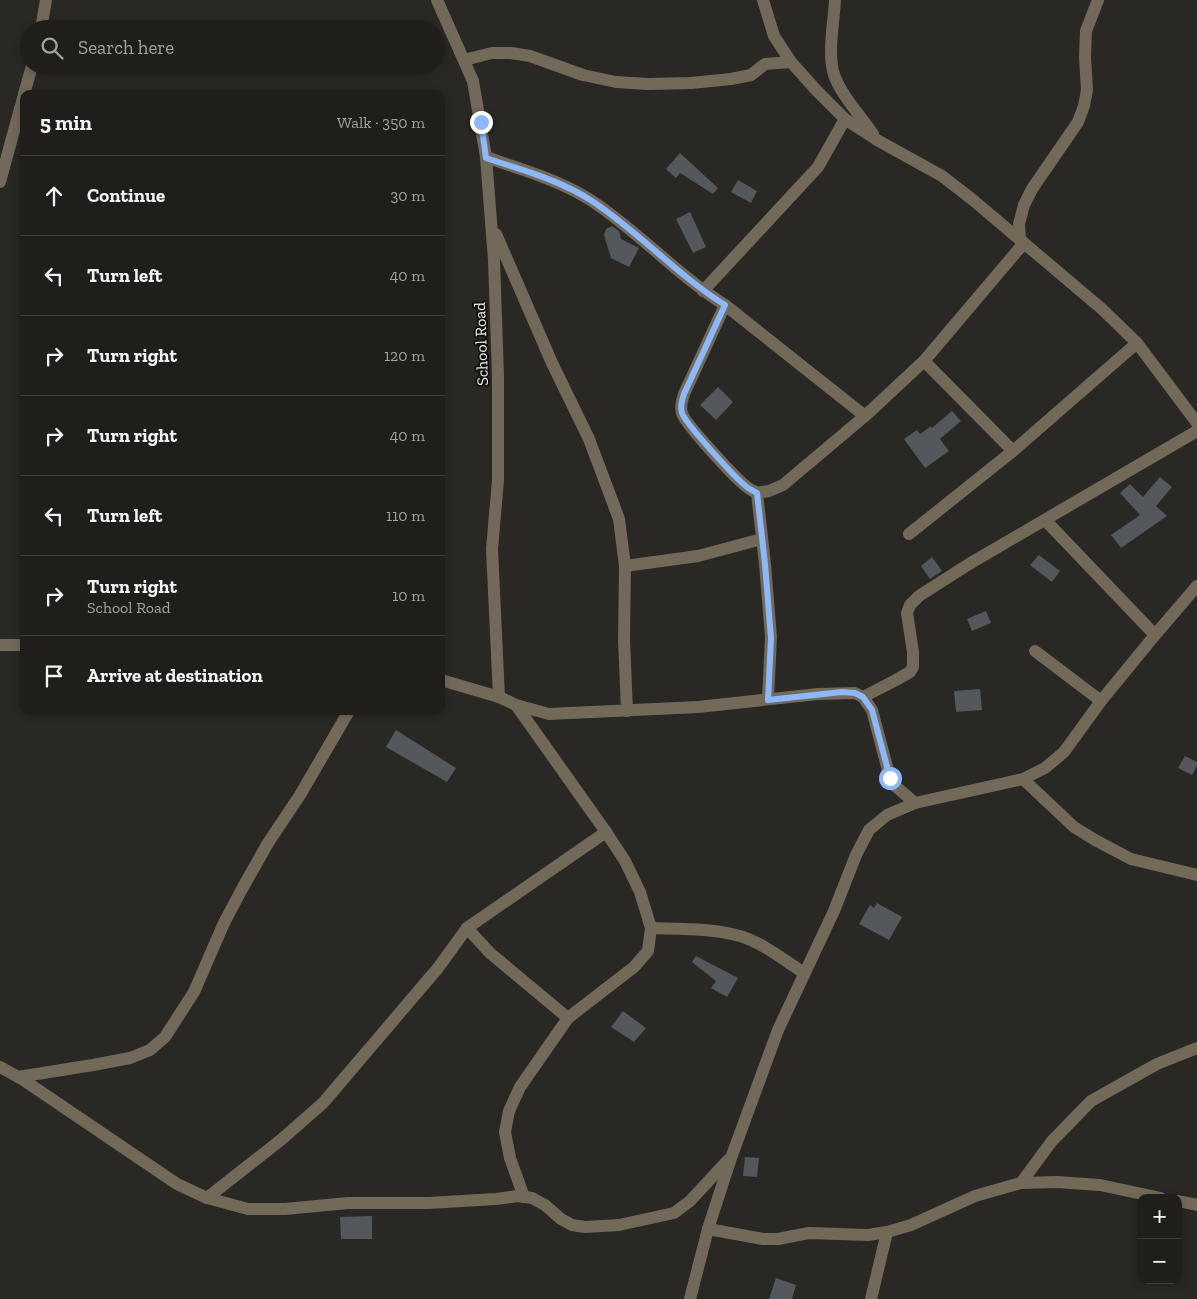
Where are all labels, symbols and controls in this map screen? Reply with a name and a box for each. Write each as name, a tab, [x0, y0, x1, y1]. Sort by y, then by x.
search box	[20, 20, 445, 75]
icon: search	[38, 34, 66, 62]
text: Search here	[78, 36, 174, 59]
text: 5 min	[40, 110, 92, 135]
route end	[470, 111, 493, 134]
text: Walk · 350 m	[337, 113, 425, 132]
icon: ahead	[40, 182, 68, 210]
text: Continue	[87, 184, 165, 207]
text: 30 m	[391, 186, 425, 205]
icon: left	[40, 262, 68, 290]
text: Turn left	[87, 264, 162, 287]
text: 40 m	[390, 266, 425, 285]
street label: School Road	[470, 302, 492, 386]
icon: right	[40, 342, 68, 370]
text: Turn right	[87, 344, 177, 367]
text: 120 m	[384, 346, 425, 365]
icon: right	[40, 422, 68, 450]
text: Turn right	[87, 424, 177, 447]
text: 40 m	[390, 426, 425, 445]
icon: left	[40, 502, 68, 530]
text: Turn left	[87, 504, 162, 527]
text: 110 m	[386, 506, 425, 525]
text: Turn right	[87, 575, 177, 598]
icon: right	[40, 582, 68, 610]
text: 10 m	[392, 586, 425, 605]
text: School Road	[87, 598, 171, 617]
icon: arrive	[40, 662, 68, 690]
text: Arrive at destination	[87, 664, 263, 687]
route start	[879, 767, 902, 790]
map controls	[1137, 1194, 1182, 1284]
button: +	[1137, 1194, 1182, 1239]
button: −	[1137, 1239, 1182, 1284]

